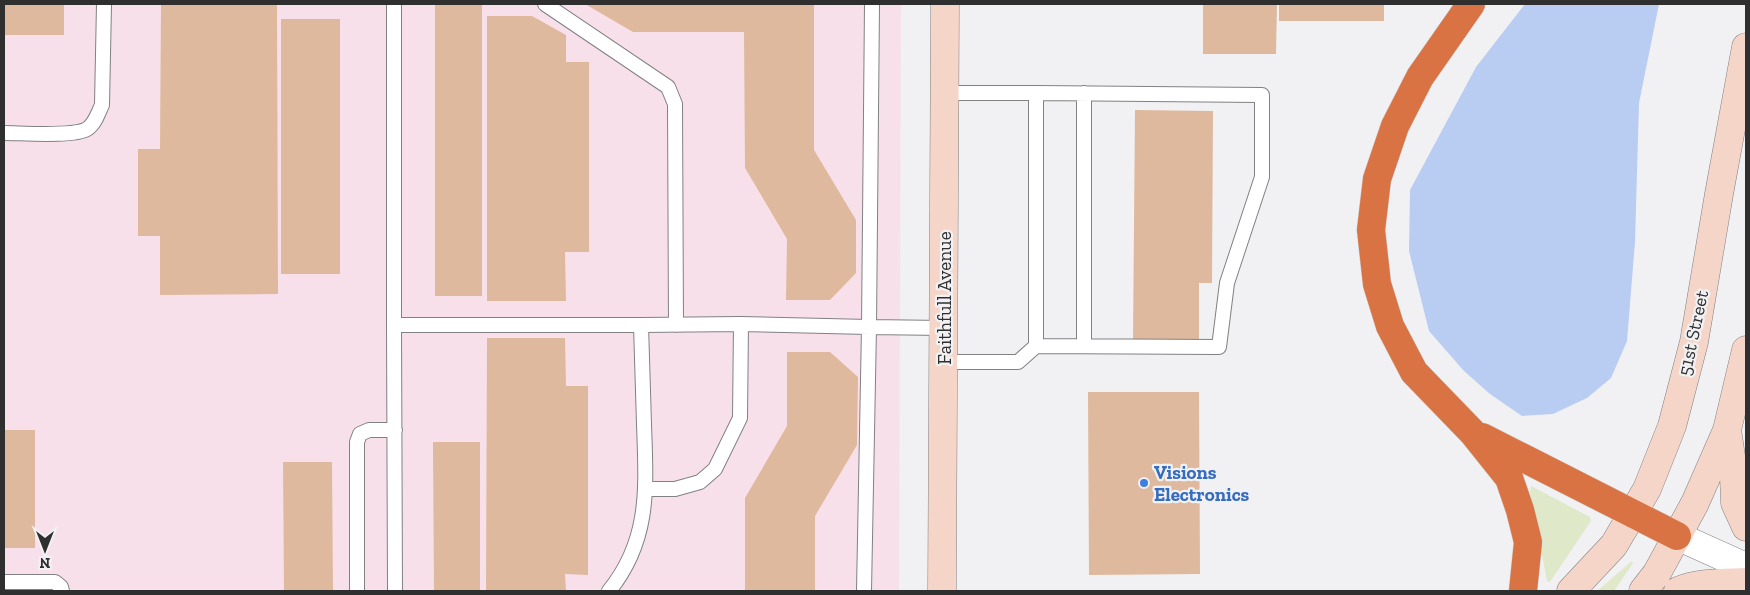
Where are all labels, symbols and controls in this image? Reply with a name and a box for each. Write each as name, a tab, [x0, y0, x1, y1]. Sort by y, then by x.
street label: Faithfull Avenue	[933, 231, 956, 365]
street label: 51st Street	[1673, 288, 1713, 378]
place label: Visions Electronics	[1154, 461, 1250, 506]
marker: Visions Electronics	[1138, 477, 1150, 489]
north arrow	[20, 525, 70, 575]
text: N	[39, 554, 50, 571]

